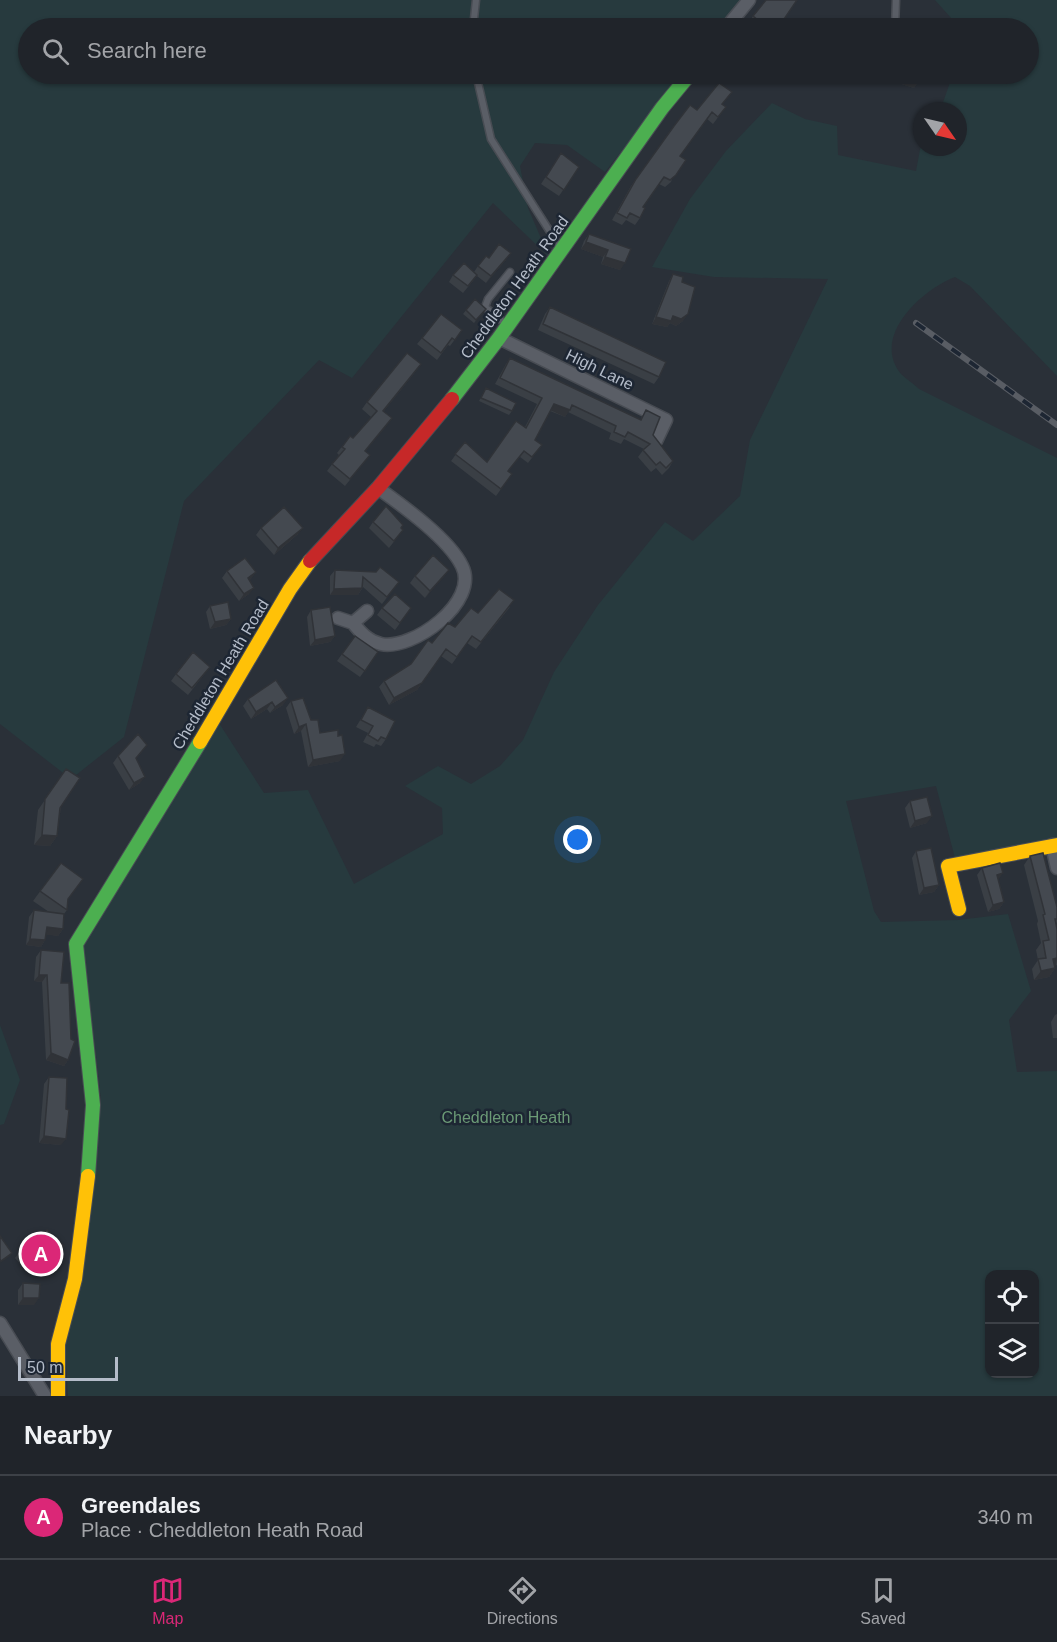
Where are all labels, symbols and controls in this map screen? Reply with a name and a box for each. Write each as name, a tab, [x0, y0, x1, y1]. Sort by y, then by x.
search box	[18, 18, 1039, 84]
icon: search	[39, 35, 72, 68]
text: Search here	[87, 38, 207, 63]
north arrow	[913, 102, 967, 156]
street label: Cheddleton Heath Road	[457, 213, 572, 362]
street label: High Lane	[563, 346, 636, 393]
street label: Cheddleton Heath Road	[169, 596, 272, 752]
your location	[563, 825, 592, 854]
park label: Cheddleton Heath	[442, 1109, 570, 1126]
pin: A	[22, 1232, 60, 1276]
map controls	[985, 1270, 1039, 1378]
button: locate	[985, 1270, 1039, 1324]
button: layers	[985, 1324, 1039, 1378]
scale bar	[18, 1354, 118, 1382]
text: 50 m	[27, 1359, 63, 1376]
text: Nearby	[24, 1420, 112, 1450]
text: Greendales	[81, 1493, 201, 1518]
text: A	[36, 1506, 51, 1528]
text: 340 m	[977, 1506, 1033, 1528]
text: Place · Cheddleton Heath Road	[81, 1519, 363, 1541]
tab: Map	[151, 1574, 184, 1628]
tab: Directions	[487, 1574, 558, 1628]
tab: Saved	[860, 1574, 906, 1628]

